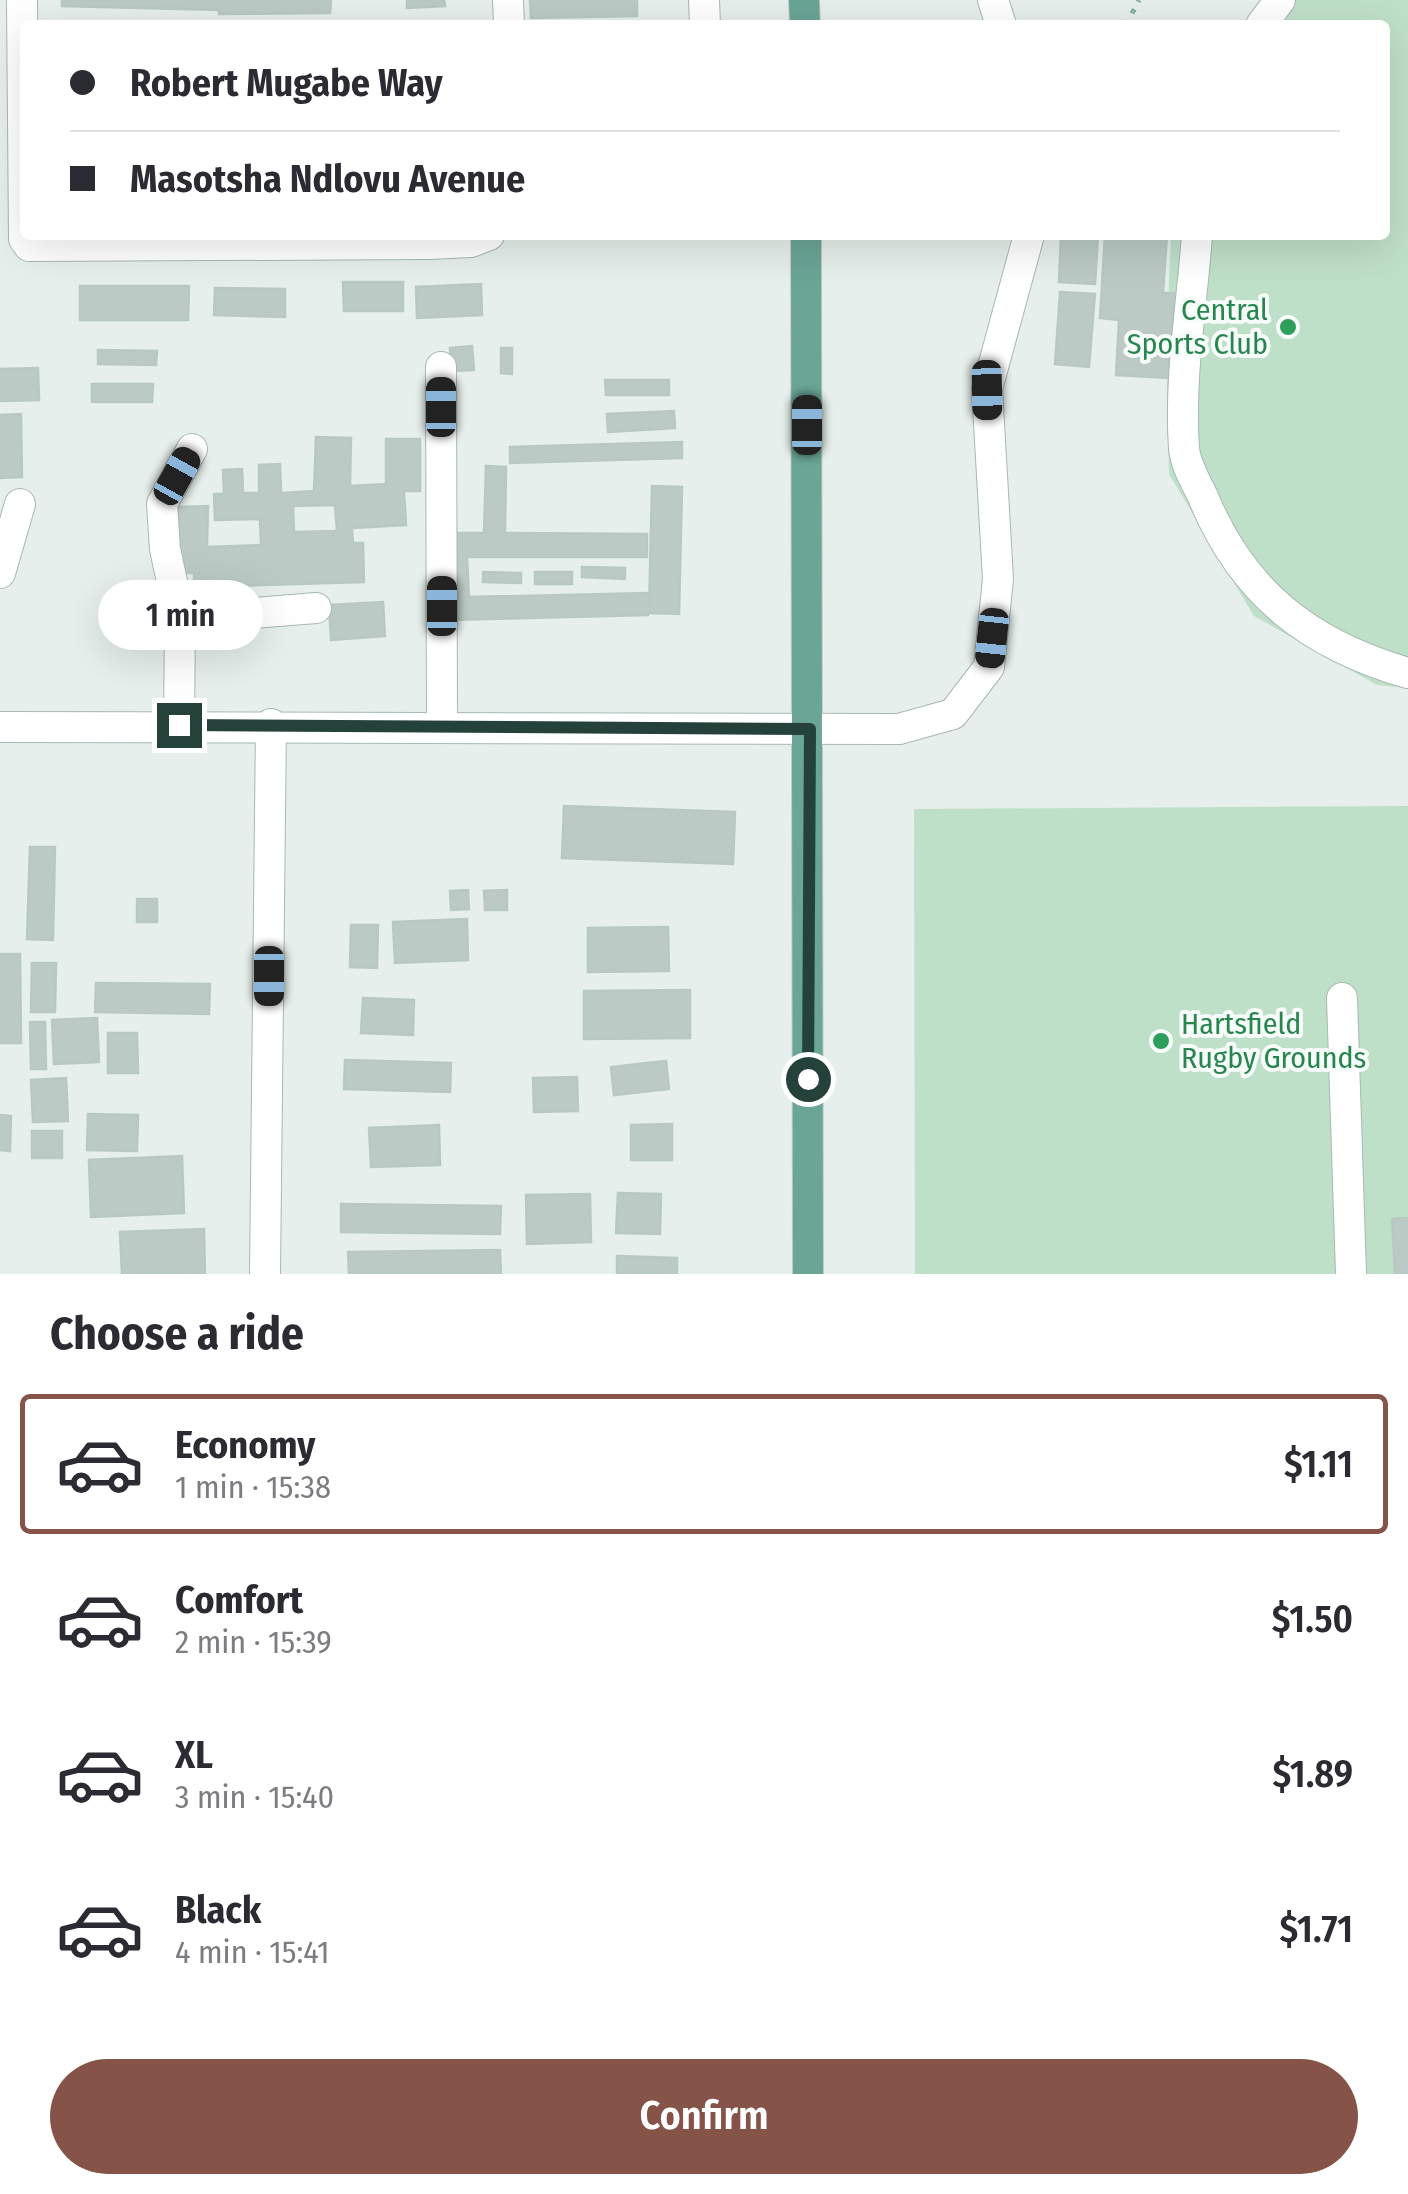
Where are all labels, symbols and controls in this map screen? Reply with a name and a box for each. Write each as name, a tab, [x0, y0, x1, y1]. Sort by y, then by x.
text: Robert Mugabe Way	[130, 60, 443, 106]
text: Masotsha Ndlovu Avenue	[130, 156, 525, 202]
place label: Central Sports Club	[1127, 292, 1268, 362]
marker: Central Sports Club	[1277, 316, 1299, 338]
car	[971, 360, 1003, 420]
car	[426, 377, 456, 437]
car	[792, 395, 822, 455]
car	[149, 442, 205, 510]
car	[427, 576, 457, 636]
callout: 1 min	[96, 580, 262, 650]
text: 1 min	[146, 596, 215, 634]
car	[974, 607, 1010, 669]
route end	[157, 703, 202, 748]
car	[254, 946, 284, 1006]
place label: Hartsfield Rugby Grounds	[1181, 1006, 1366, 1076]
marker: Hartsfield Rugby Grounds	[1150, 1030, 1172, 1052]
route start	[786, 1057, 831, 1102]
text: Choose a ride	[50, 1307, 304, 1361]
icon: car	[55, 1419, 145, 1509]
text: Economy	[175, 1422, 315, 1468]
text: $1.11	[1284, 1441, 1353, 1487]
text: 1 min · 15:38	[175, 1468, 331, 1506]
icon: car	[55, 1574, 145, 1664]
text: Comfort	[175, 1577, 303, 1623]
text: $1.50	[1272, 1596, 1353, 1642]
text: 2 min · 15:39	[175, 1623, 332, 1661]
icon: car	[55, 1729, 145, 1819]
text: XL	[175, 1732, 213, 1778]
text: $1.89	[1272, 1751, 1353, 1797]
text: 3 min · 15:40	[175, 1778, 334, 1816]
icon: car	[55, 1884, 145, 1974]
text: Black	[175, 1887, 261, 1933]
text: $1.71	[1280, 1906, 1353, 1952]
text: 4 min · 15:41	[175, 1933, 329, 1971]
button: Confirm	[50, 2059, 1358, 2174]

